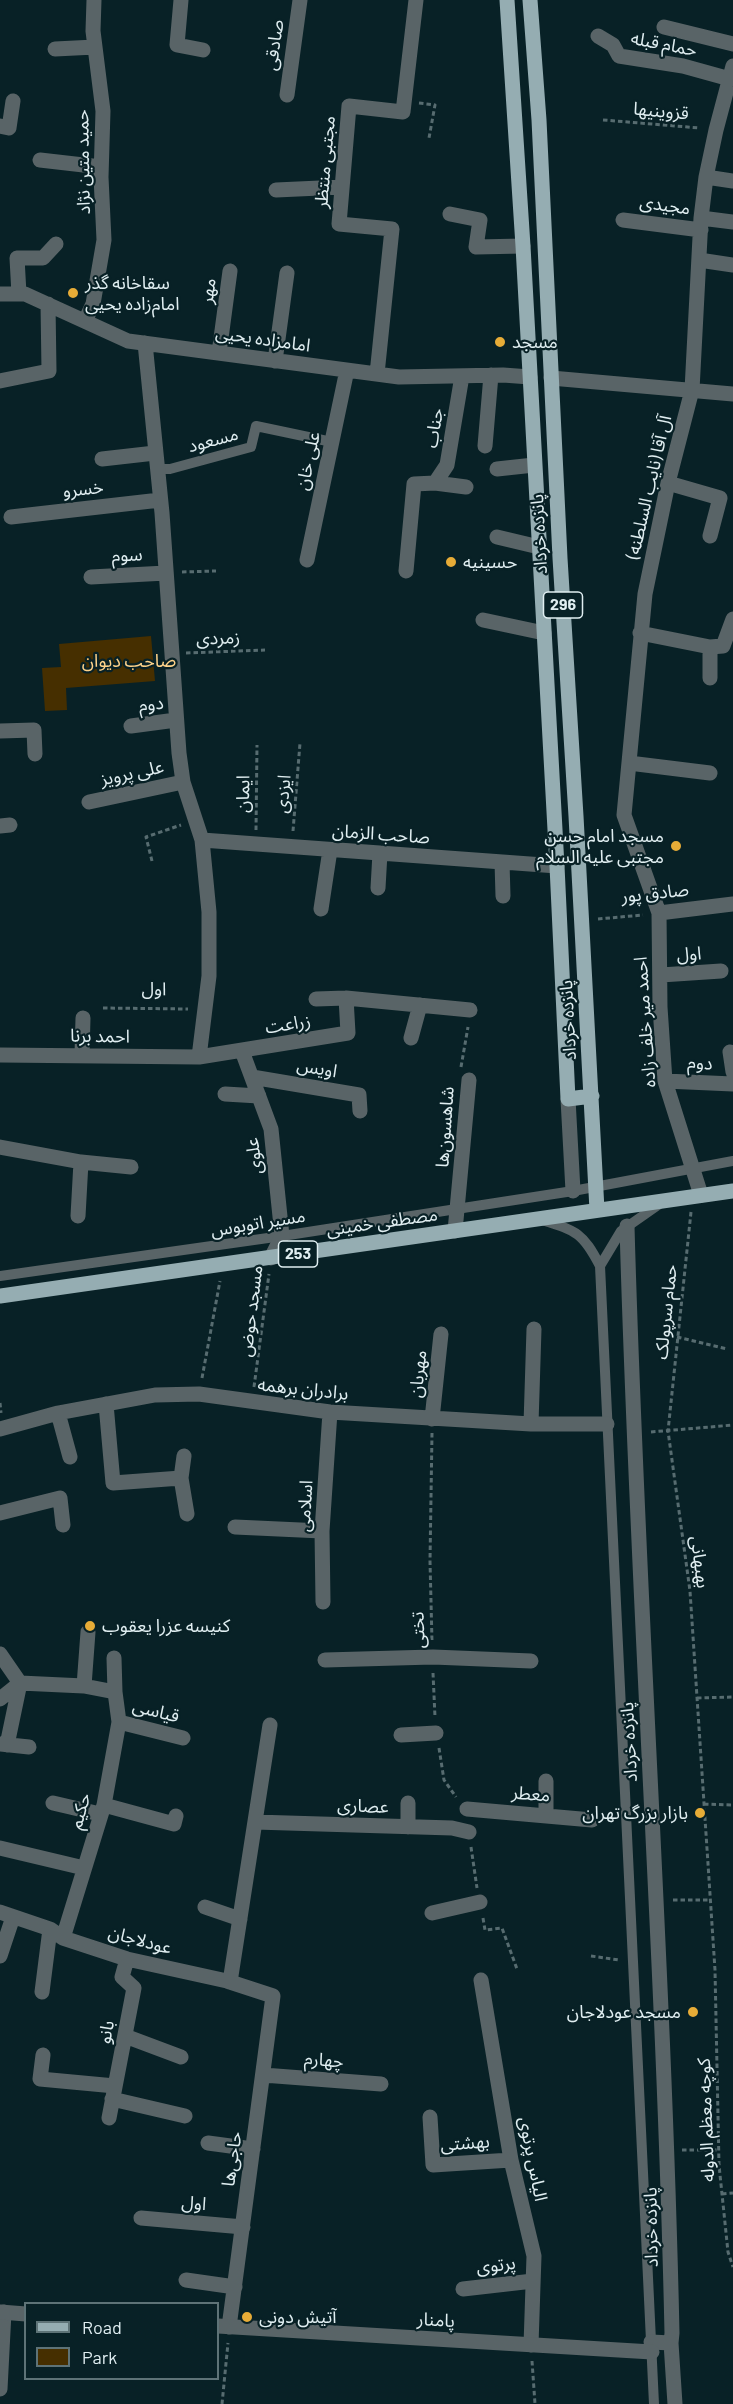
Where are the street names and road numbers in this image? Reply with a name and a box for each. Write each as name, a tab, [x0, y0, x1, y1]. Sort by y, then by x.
street label: صادقی	[260, 18, 288, 72]
street label: حمام قبله	[629, 27, 699, 61]
street label: قزوینیها	[632, 98, 690, 124]
street label: حمید متین نژاد	[71, 109, 95, 215]
street label: مجتبی منتظر	[310, 115, 340, 209]
street label: مجیدی	[638, 191, 692, 219]
street label: مهر	[196, 277, 220, 305]
street label: امامزاده یحیی	[214, 322, 312, 356]
street label: جناب	[420, 407, 448, 449]
street label: آل آقا (نایب السلطنه)	[622, 413, 676, 561]
street label: مسعود	[185, 423, 241, 457]
street label: علی خان	[291, 430, 325, 492]
street label: خسرو	[61, 476, 105, 502]
street label: پانزده خرداد	[526, 493, 552, 575]
street label: سوم	[111, 543, 143, 567]
road number: 296	[544, 592, 582, 618]
street label: زمردی	[196, 626, 240, 650]
street label: دوم	[137, 692, 165, 716]
street label: علی پرویز	[98, 756, 166, 790]
street label: ایزدی	[271, 774, 295, 814]
street label: ایمان	[232, 775, 254, 813]
street label: صاحب الزمان	[331, 820, 431, 848]
street label: صادق پور	[620, 879, 690, 907]
street label: اول	[676, 942, 702, 966]
street label: احمد میر خلف زاده	[630, 956, 660, 1088]
street label: اول	[141, 978, 167, 1000]
street label: پانزده خرداد	[555, 979, 581, 1061]
street label: زراعت	[264, 1010, 312, 1038]
street label: احمد برنا	[70, 1025, 130, 1047]
street label: دوم	[687, 1052, 713, 1074]
street label: اویس	[295, 1054, 339, 1082]
street label: شاهسون‌ها	[431, 1086, 459, 1168]
street label: علوی	[241, 1137, 267, 1175]
street label: مصطفی خمینی	[325, 1203, 439, 1241]
street label: مسیر اتوبوس	[209, 1205, 307, 1241]
road number: 253	[278, 1241, 318, 1267]
street label: حمام سرپولک	[650, 1263, 682, 1361]
street label: مسجد حوض	[235, 1264, 267, 1358]
street label: مهربان	[405, 1349, 431, 1399]
street label: برادران برهمه	[256, 1373, 350, 1405]
street label: اسلامی	[293, 1480, 317, 1532]
street label: بهبهانی	[686, 1535, 714, 1589]
street label: تختی	[407, 1611, 429, 1649]
street label: قیاسی	[130, 1695, 182, 1727]
street label: پانزده خرداد	[616, 1701, 642, 1783]
street label: معطر	[511, 1782, 551, 1806]
street label: حکیم	[65, 1790, 95, 1832]
street label: عصاری	[337, 1794, 389, 1818]
street label: عودلاجان	[106, 1921, 174, 1959]
street label: بانو	[93, 2018, 119, 2046]
street label: چهارم	[303, 2048, 345, 2072]
street label: کوچه معظم الدوله	[693, 2058, 719, 2182]
street label: الیاس پرتوی	[514, 2115, 552, 2203]
street label: حاجی‌ها	[217, 2130, 247, 2188]
street label: بهشتی	[440, 2131, 490, 2155]
street label: پانزده خرداد	[640, 2187, 662, 2267]
street label: اول	[181, 2191, 207, 2215]
street label: پرتوی	[475, 2252, 517, 2278]
street label: پامنار	[416, 2308, 456, 2332]

